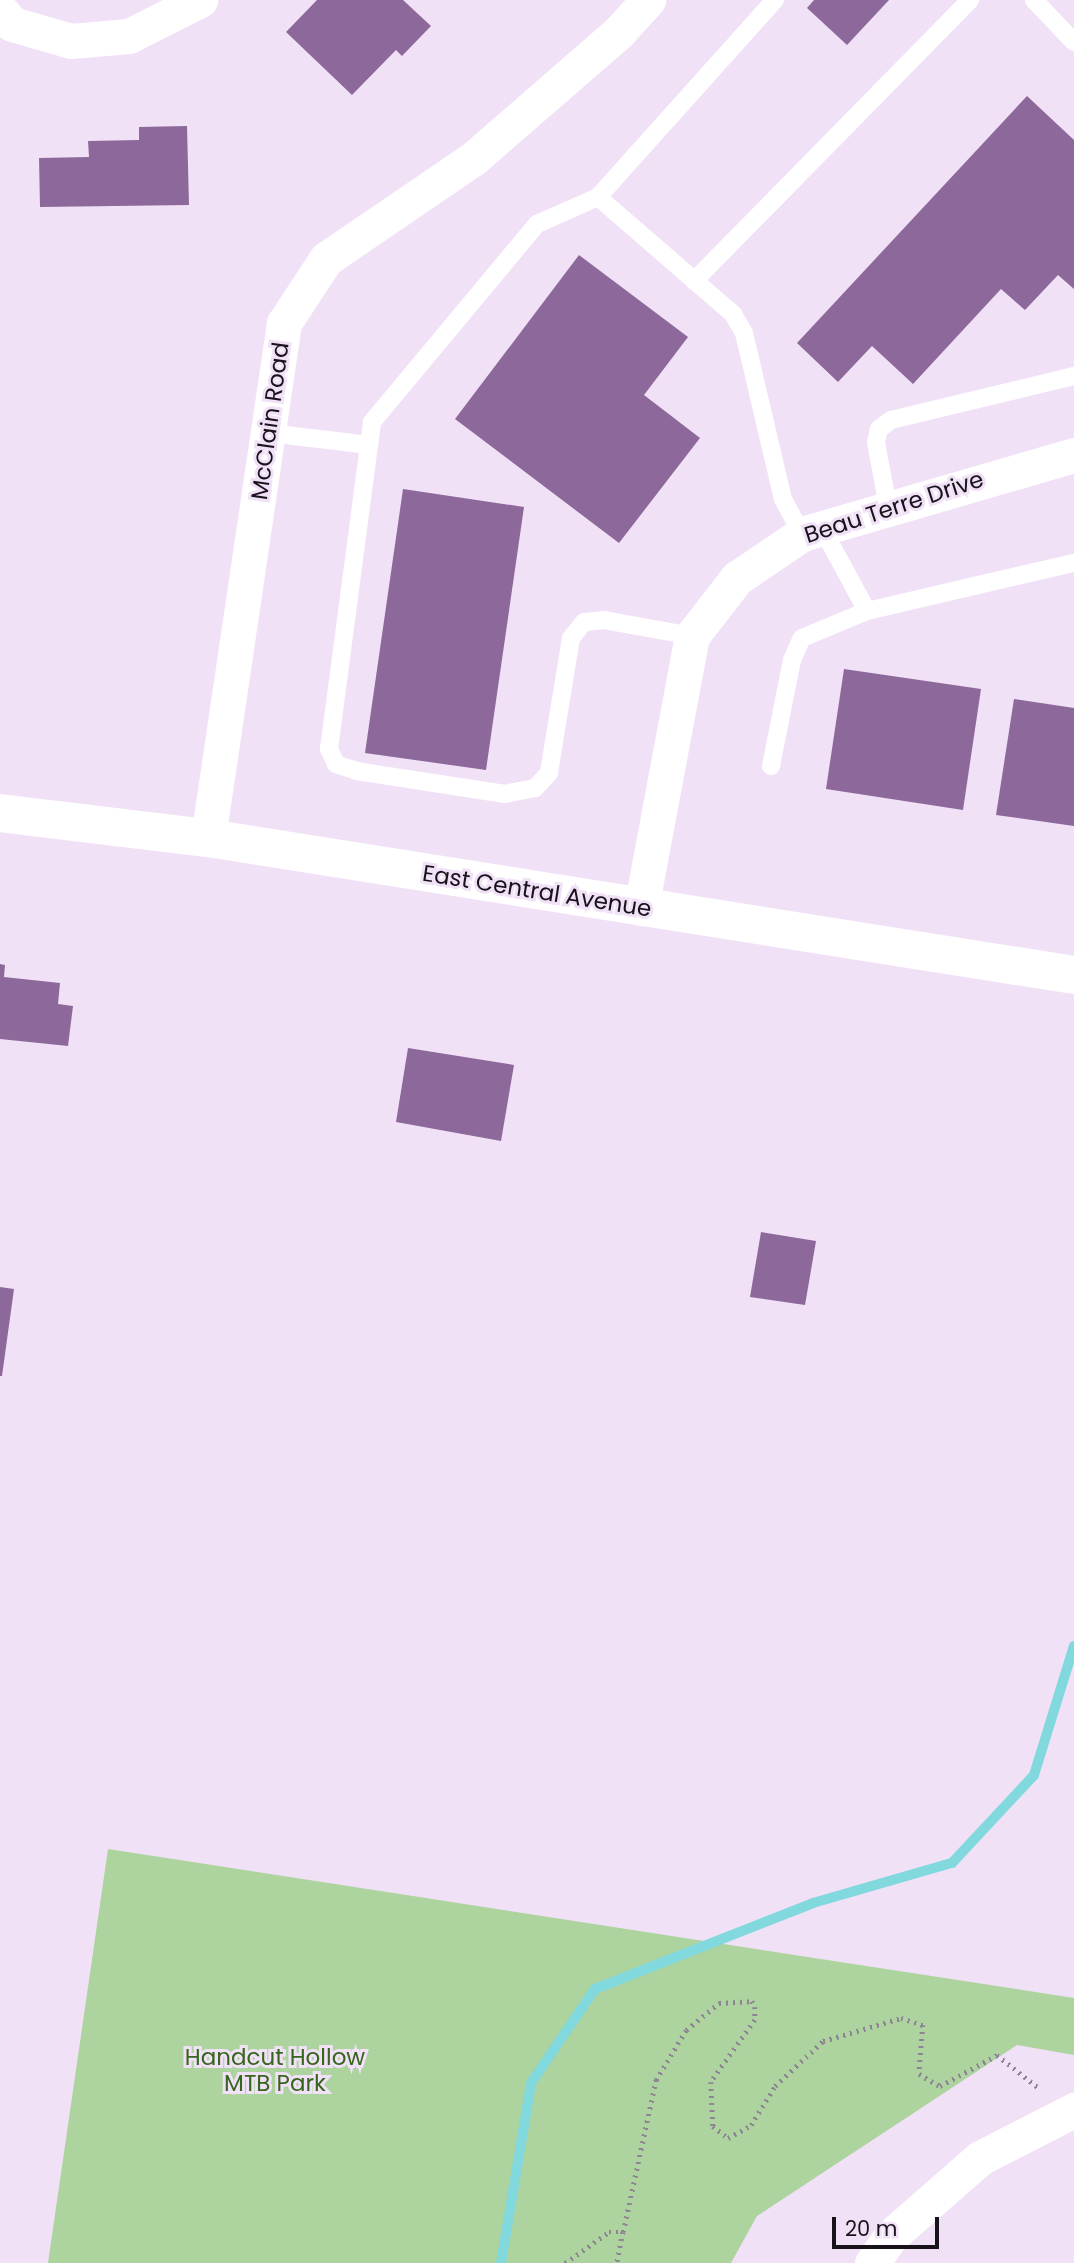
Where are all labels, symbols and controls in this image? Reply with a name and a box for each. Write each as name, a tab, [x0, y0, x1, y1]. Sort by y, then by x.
street label: McClain Road	[245, 340, 295, 502]
street label: Beau Terre Drive	[801, 465, 987, 549]
street label: East Central Avenue	[421, 859, 653, 923]
park label: Handcut Hollow MTB Park	[185, 2043, 365, 2097]
scale bar	[836, 2204, 943, 2248]
text: 20 m	[845, 2214, 898, 2243]

